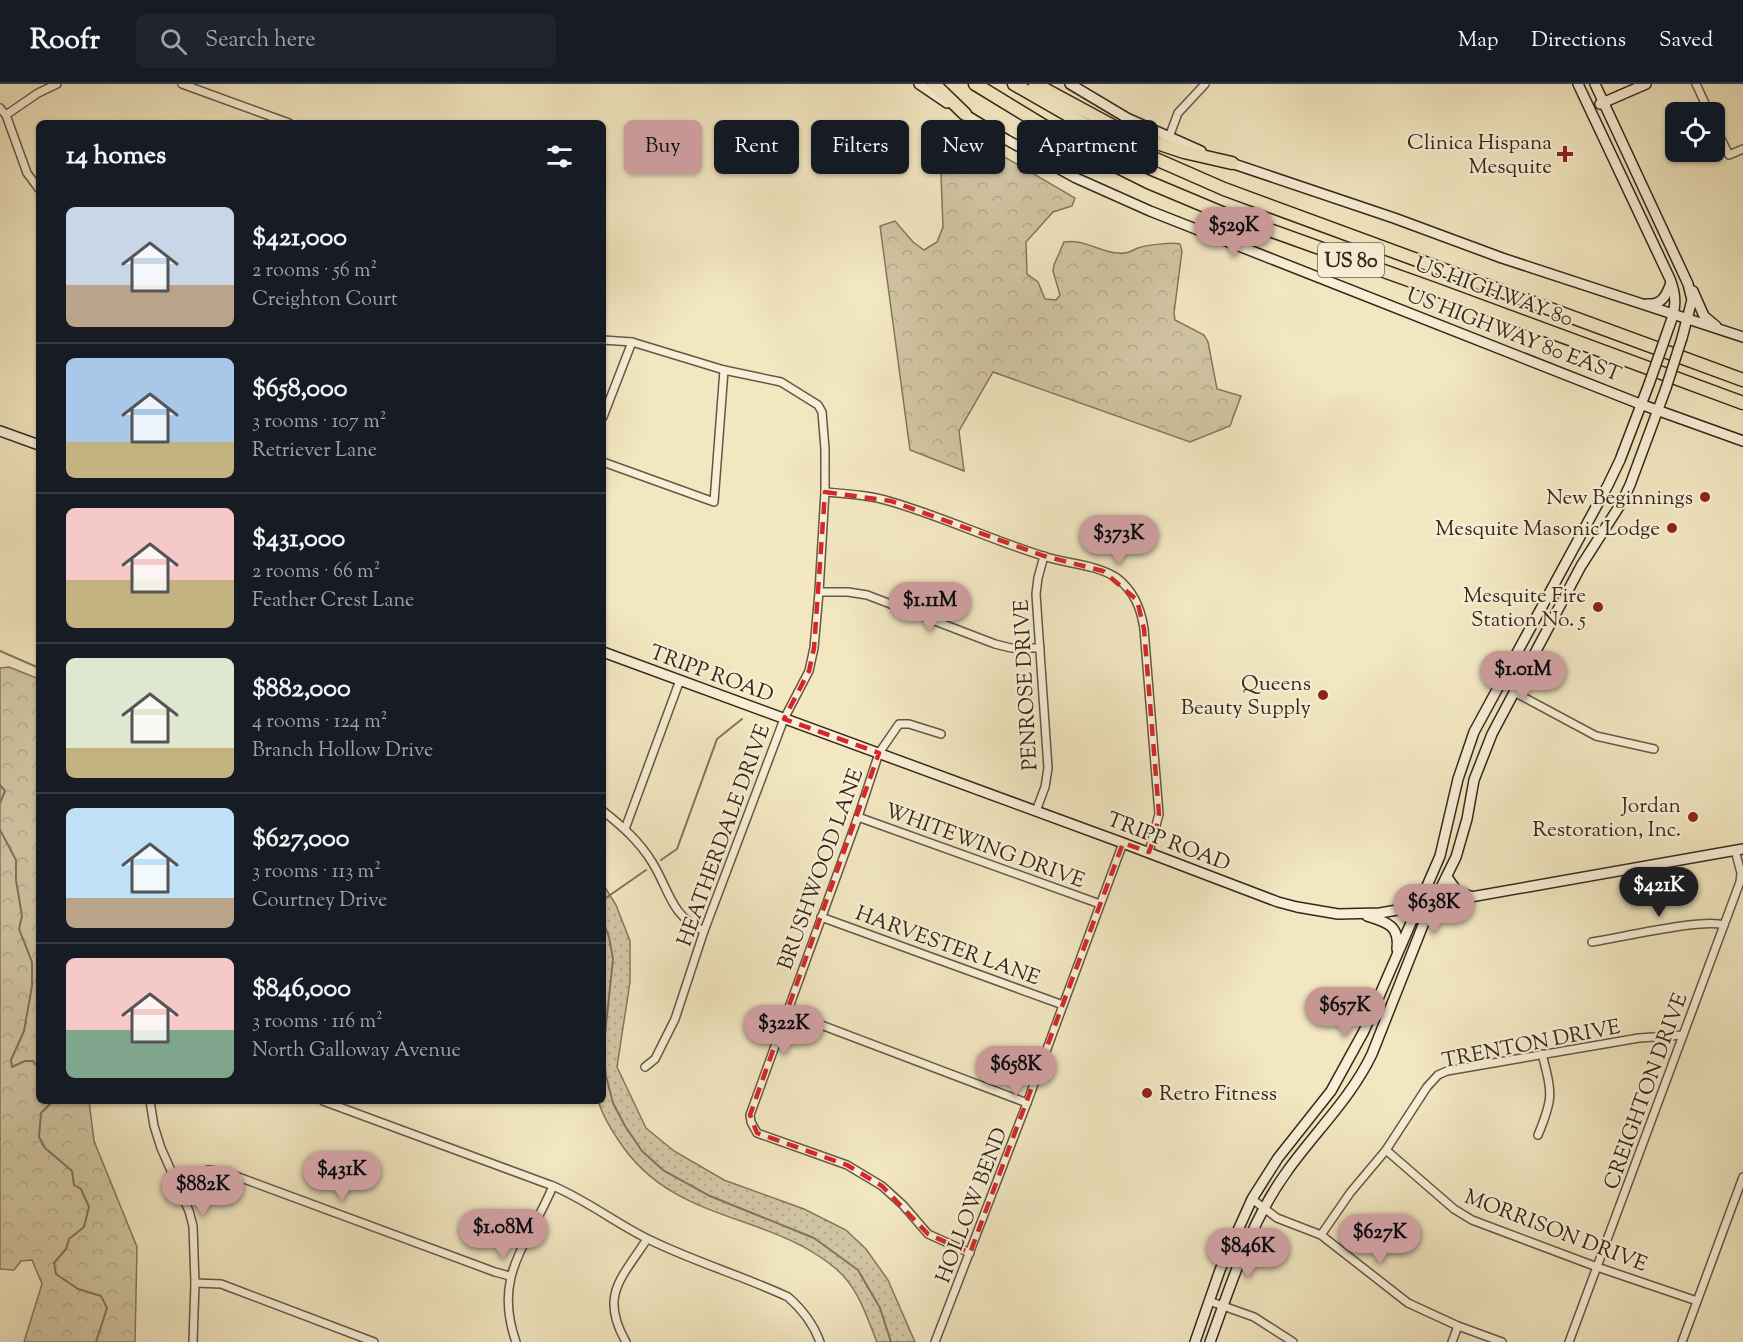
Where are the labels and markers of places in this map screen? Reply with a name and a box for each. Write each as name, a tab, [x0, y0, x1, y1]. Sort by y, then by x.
place label: Clinica Hispana Mesquite	[1407, 129, 1552, 183]
marker: Clinica Hispana Mesquite	[1556, 145, 1574, 163]
pin: $529K	[1192, 207, 1276, 258]
place label: New Beginnings	[1546, 484, 1693, 514]
marker: New Beginnings	[1698, 490, 1712, 504]
pin: $373K	[1077, 515, 1161, 566]
place label: Mesquite Masonic Lodge	[1435, 515, 1660, 545]
marker: Mesquite Masonic Lodge	[1665, 521, 1679, 535]
pin: $1.11M	[881, 582, 979, 633]
place label: Mesquite Fire Station No. 5	[1463, 582, 1586, 636]
marker: Mesquite Fire Station No. 5	[1591, 600, 1605, 614]
pin: $1.01M	[1474, 651, 1572, 702]
place label: Queens Beauty Supply	[1181, 670, 1312, 724]
marker: Queens Beauty Supply	[1316, 688, 1330, 702]
place label: Jordan Restoration, Inc.	[1533, 792, 1681, 846]
marker: Jordan Restoration, Inc.	[1686, 810, 1700, 824]
pin: $421K	[1617, 867, 1701, 918]
pin: $638K	[1392, 884, 1476, 935]
pin: $657K	[1303, 987, 1387, 1038]
pin: $322K	[742, 1005, 826, 1056]
pin: $658K	[974, 1046, 1058, 1097]
place label: Retro Fitness	[1159, 1080, 1277, 1110]
marker: Retro Fitness	[1140, 1086, 1154, 1100]
pin: $431K	[300, 1151, 384, 1202]
pin: $882K	[161, 1166, 245, 1217]
pin: $1.08M	[454, 1209, 552, 1260]
pin: $627K	[1338, 1214, 1422, 1265]
pin: $846K	[1206, 1228, 1290, 1279]

